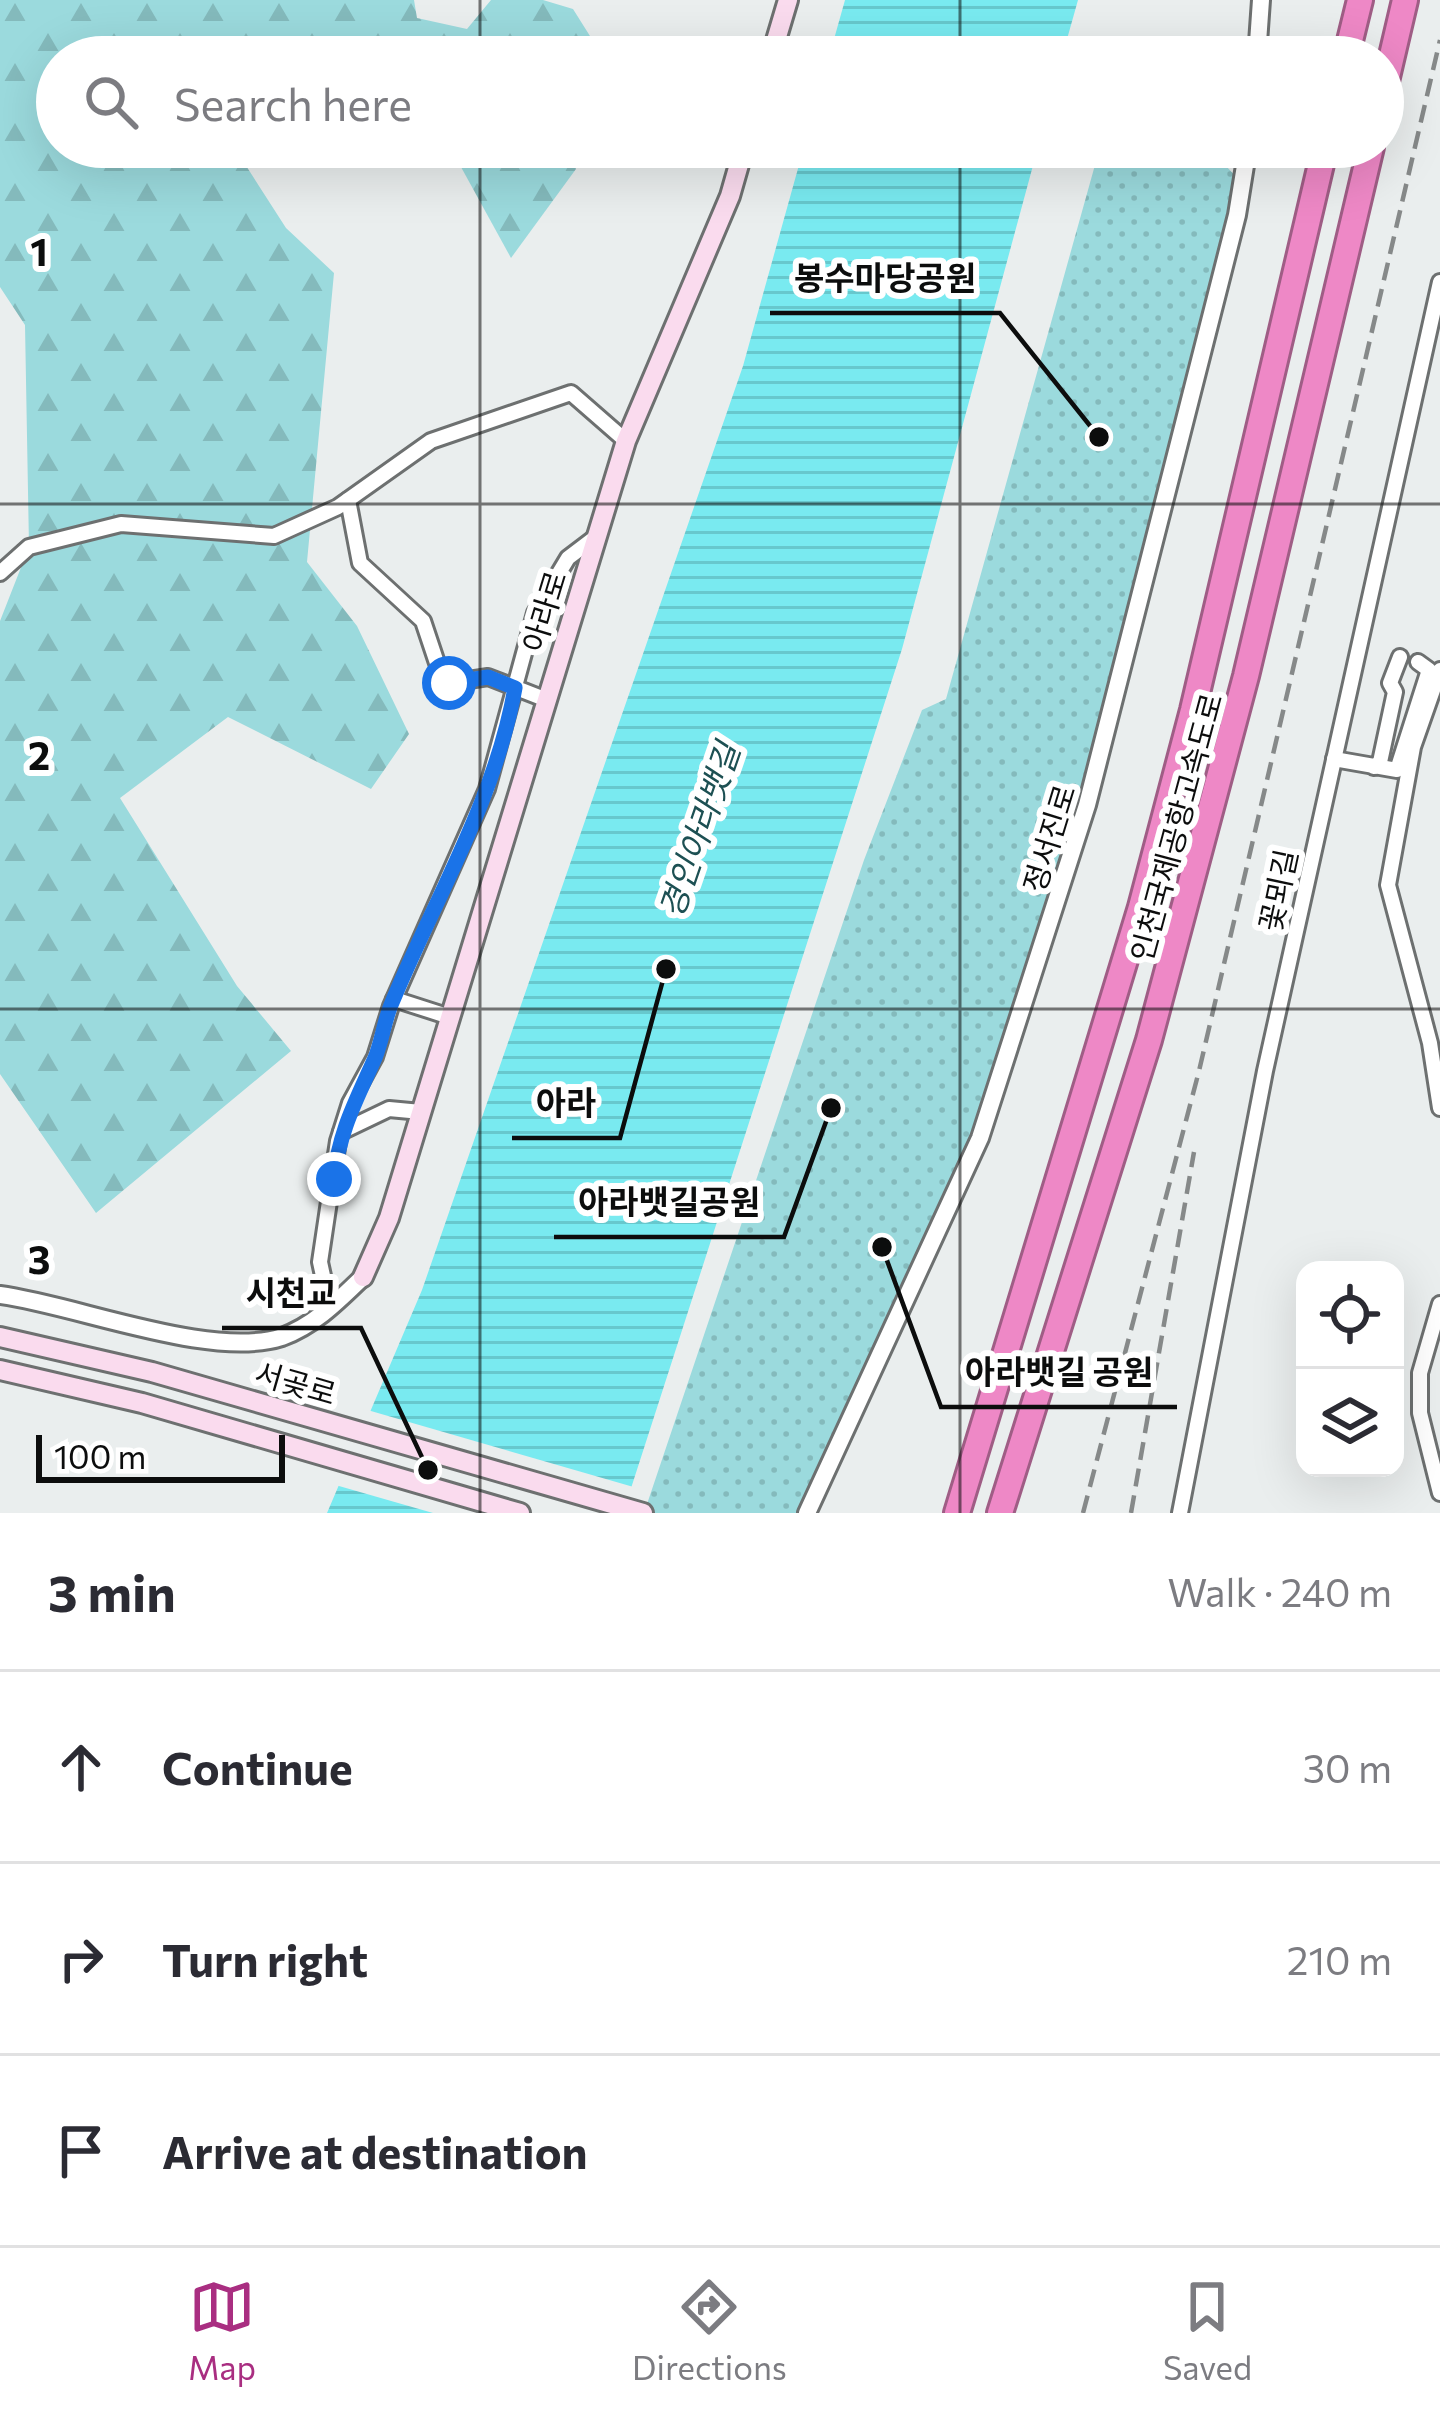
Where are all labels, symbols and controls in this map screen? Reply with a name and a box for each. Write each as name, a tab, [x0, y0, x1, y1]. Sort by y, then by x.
search box	[36, 36, 1404, 168]
icon: search	[78, 69, 144, 135]
text: Search here	[174, 75, 412, 130]
text: 1	[30, 226, 48, 274]
callout: 봉수마당공원	[770, 244, 1000, 313]
text: 봉수마당공원	[794, 256, 976, 297]
street label: 아라로	[513, 566, 573, 656]
route start	[422, 656, 476, 710]
street label: 인천국제공항고속도로	[1121, 689, 1229, 965]
text: 2	[28, 730, 50, 778]
water label: 경인아라뱃길	[649, 735, 748, 923]
street label: 정서진로	[1014, 780, 1082, 896]
street label: 꽃뫼길	[1250, 846, 1304, 934]
callout: 아라	[512, 1069, 620, 1138]
text: 아라	[536, 1081, 596, 1122]
route end	[307, 1152, 361, 1206]
callout: 아라뱃길공원	[554, 1168, 784, 1237]
text: 아라뱃길공원	[578, 1180, 760, 1221]
text: 3	[28, 1234, 50, 1282]
callout: 시천교	[222, 1259, 361, 1328]
map controls	[1296, 1261, 1404, 1477]
button: locate	[1296, 1261, 1404, 1369]
text: 시천교	[245, 1271, 337, 1312]
callout: 아라뱃길 공원	[941, 1338, 1177, 1407]
text: 아라뱃길 공원	[965, 1350, 1153, 1391]
street label: 서곶로	[251, 1353, 341, 1411]
button: layers	[1296, 1369, 1404, 1477]
scale bar	[36, 1429, 285, 1482]
text: 100 m	[54, 1435, 146, 1476]
text: 3 min	[48, 1560, 176, 1623]
text: Walk · 240 m	[1167, 1567, 1392, 1615]
icon: ahead	[48, 1734, 114, 1800]
text: Continue	[162, 1739, 353, 1794]
text: 30 m	[1303, 1743, 1392, 1791]
icon: right	[48, 1926, 114, 1992]
text: Turn right	[162, 1931, 368, 1986]
text: 210 m	[1287, 1935, 1392, 1983]
icon: arrive	[48, 2118, 114, 2184]
text: Arrive at destination	[162, 2123, 588, 2178]
tab: Map	[188, 2274, 256, 2387]
tab: Directions	[632, 2274, 787, 2387]
tab: Saved	[1163, 2274, 1252, 2387]

